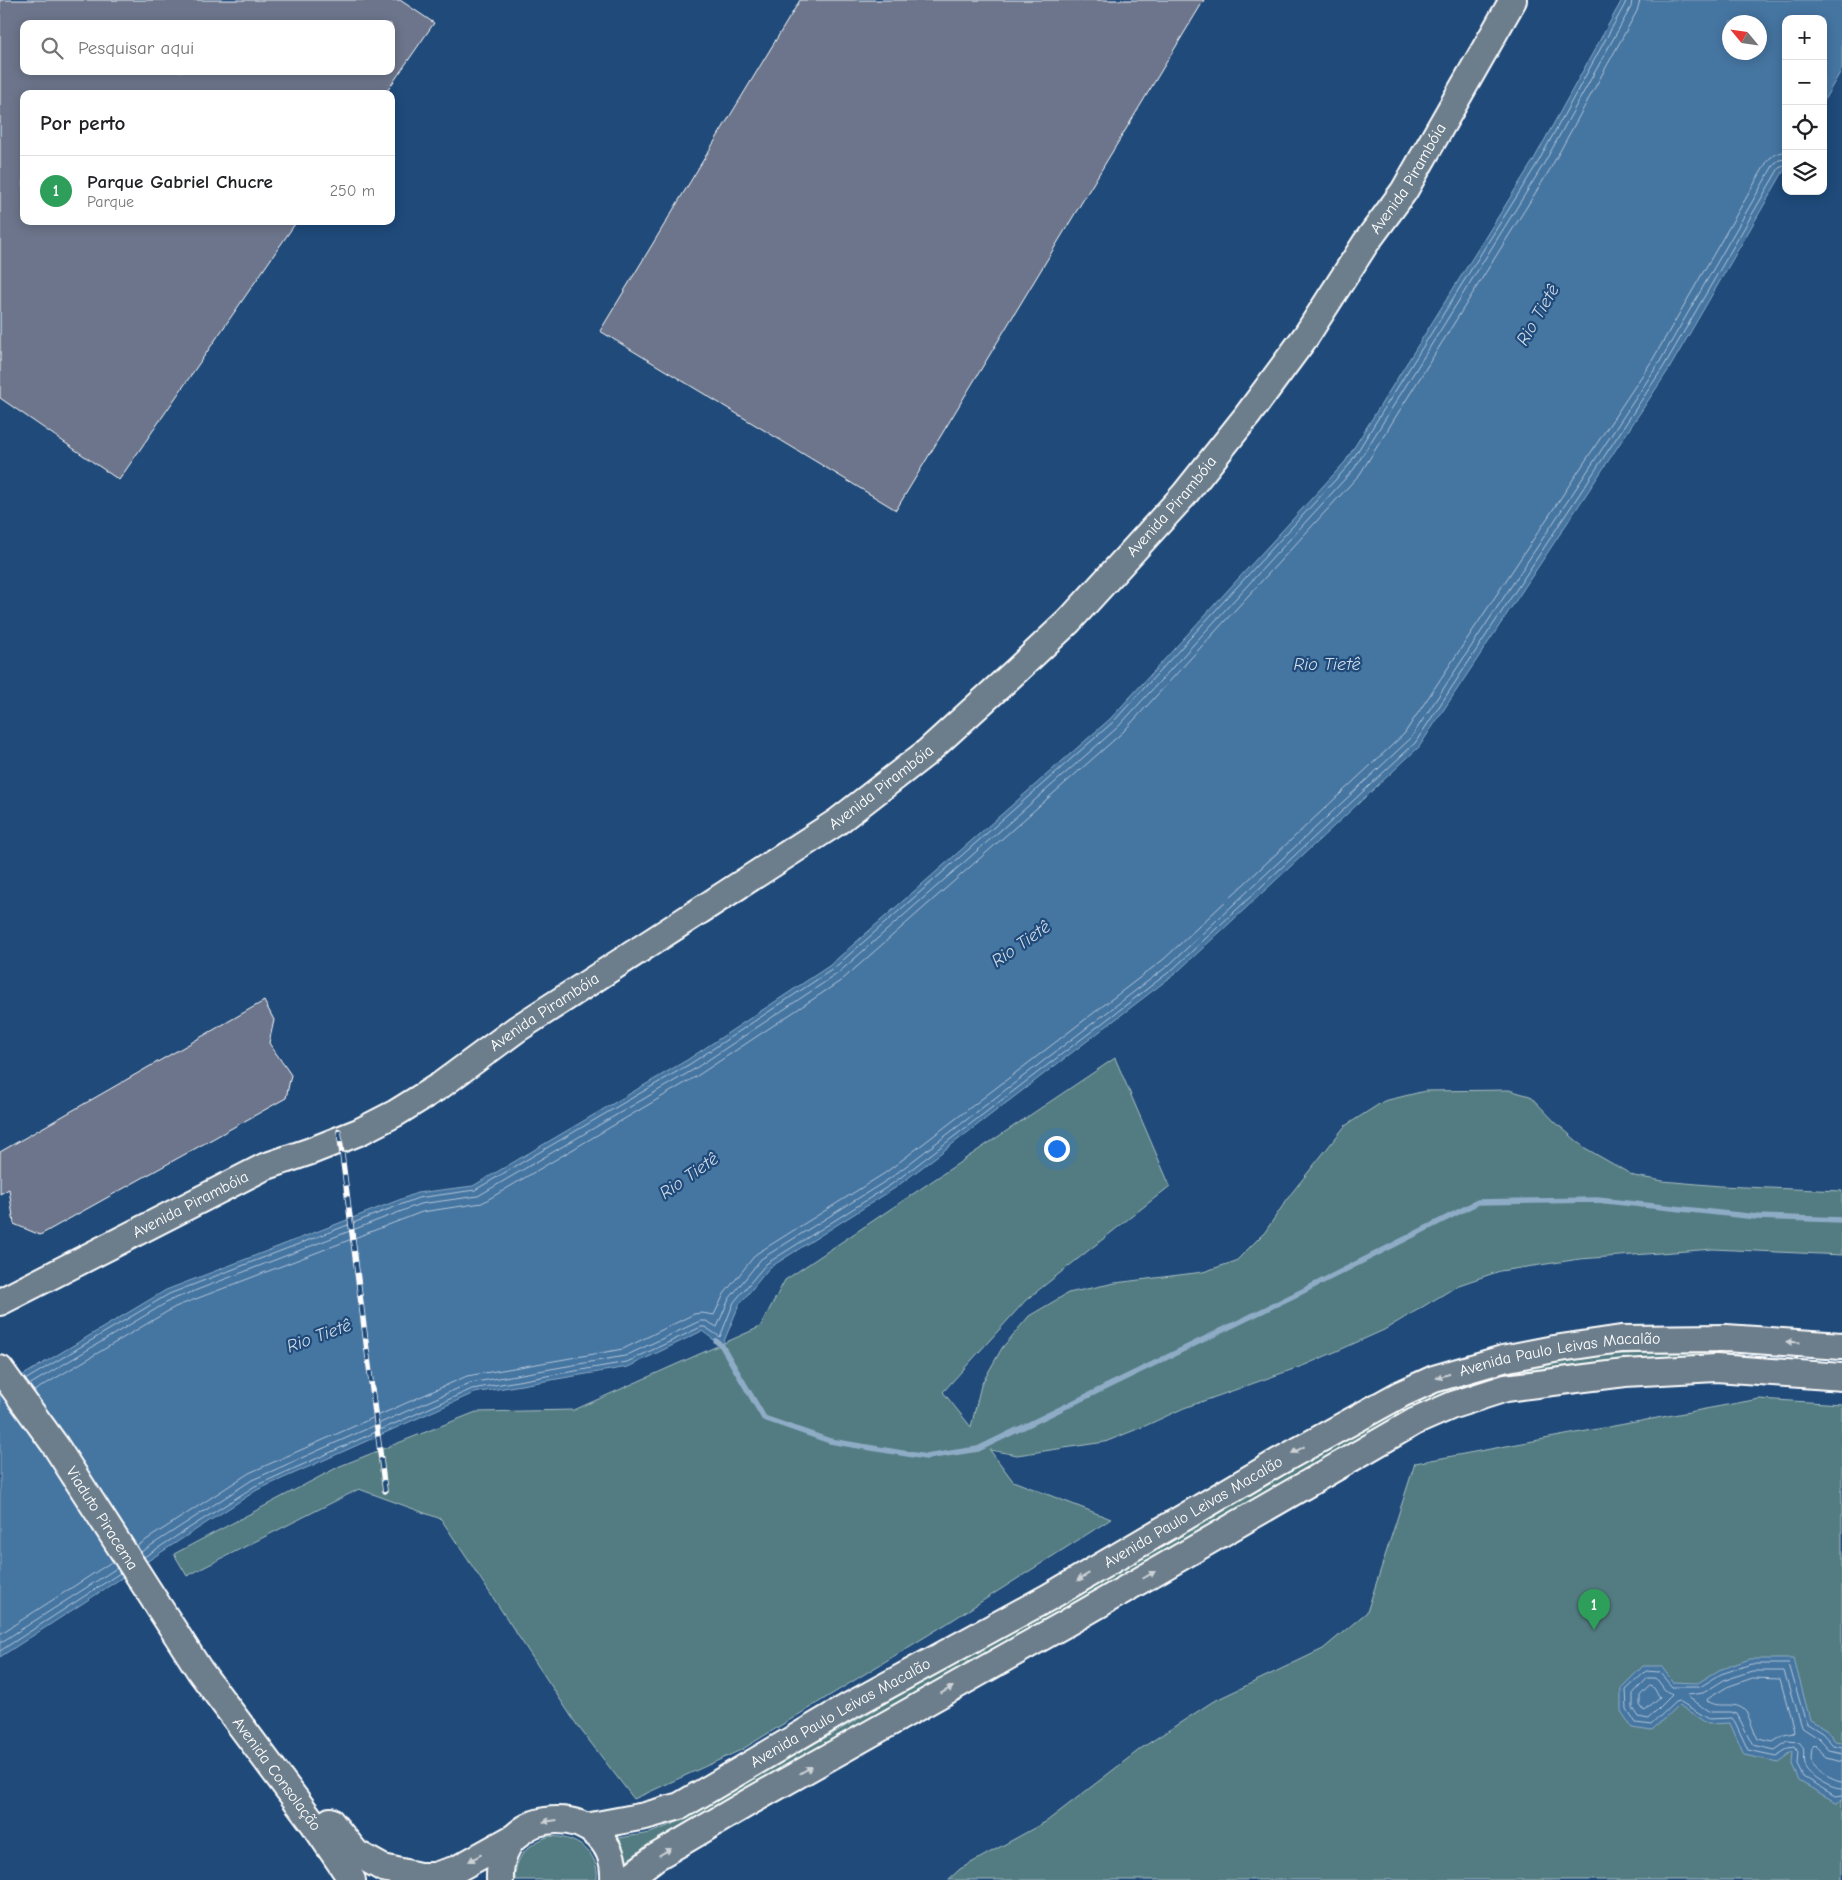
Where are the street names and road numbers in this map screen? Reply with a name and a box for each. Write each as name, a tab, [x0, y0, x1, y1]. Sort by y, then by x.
street label: Avenida Pirambóia	[1367, 120, 1450, 237]
street label: Avenida Pirambóia	[1123, 453, 1220, 560]
street label: Avenida Pirambóia	[826, 742, 937, 834]
street label: Avenida Pirambóia	[486, 969, 602, 1055]
street label: Avenida Pirambóia	[130, 1168, 251, 1242]
street label: Avenida Paulo Leivas Macalão	[1457, 1330, 1661, 1380]
street label: Avenida Paulo Leivas Macalão	[1101, 1452, 1286, 1572]
street label: Viaduto Piracema	[62, 1463, 142, 1573]
street label: Avenida Paulo Leivas Macalão	[747, 1655, 934, 1771]
street label: Avenida Consolação	[229, 1714, 325, 1834]

